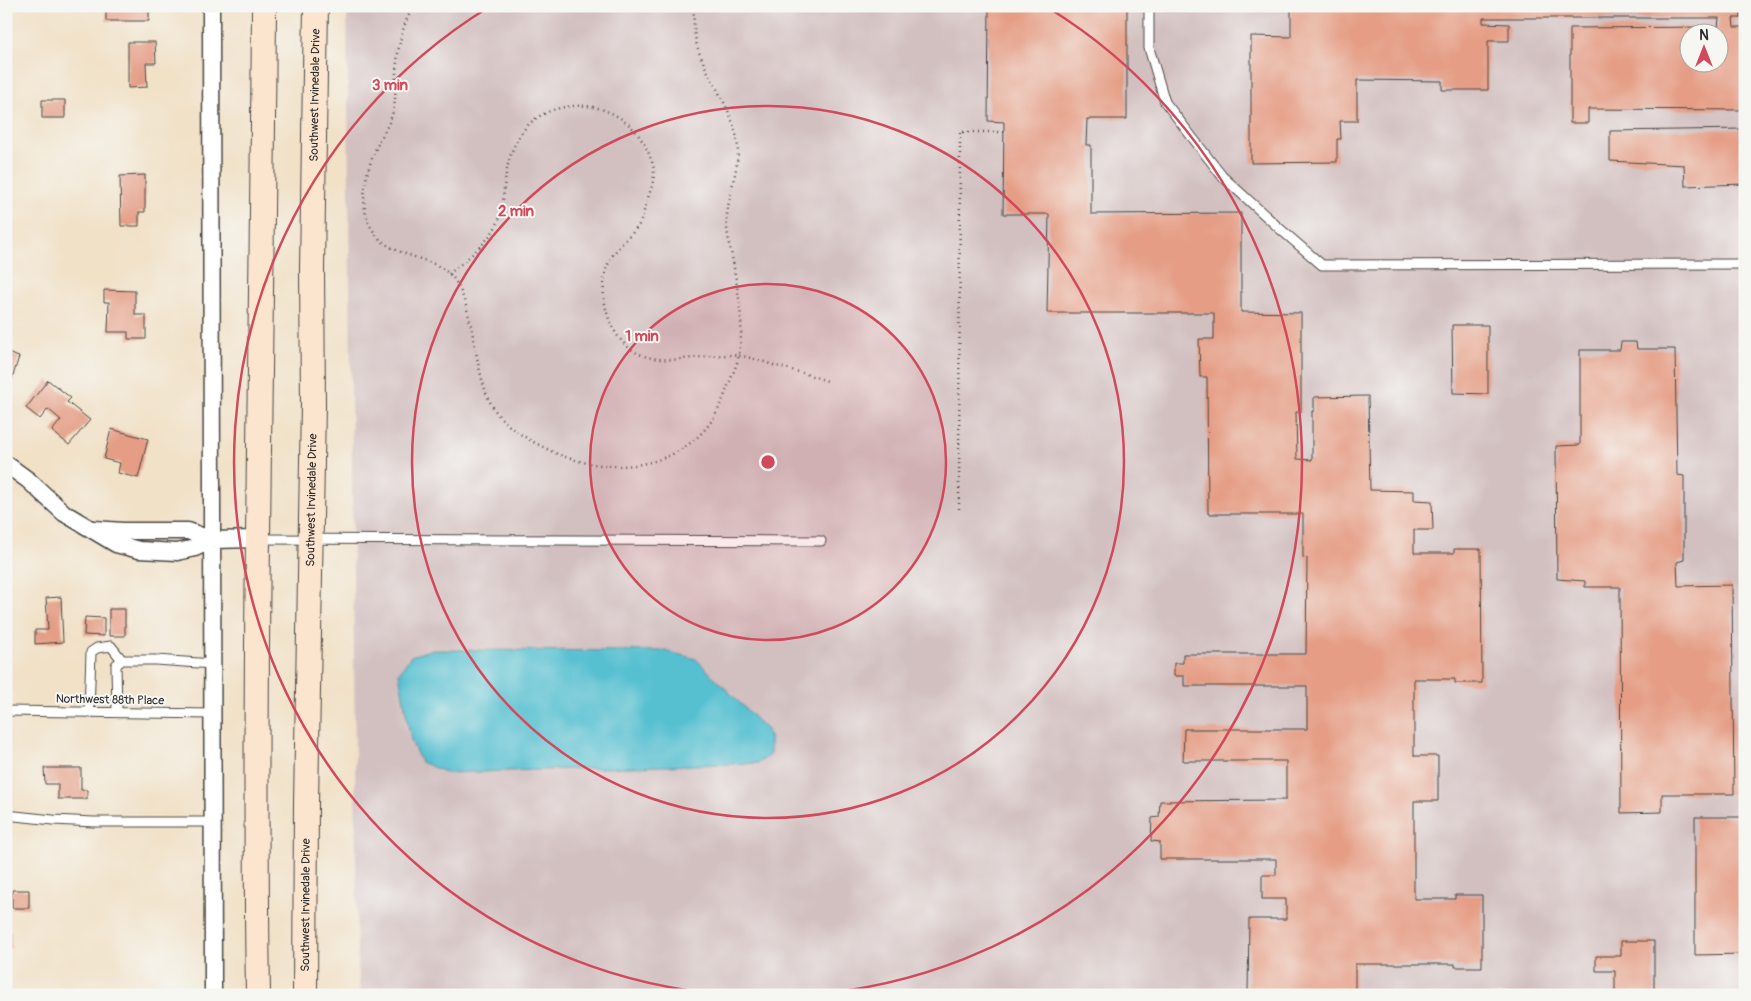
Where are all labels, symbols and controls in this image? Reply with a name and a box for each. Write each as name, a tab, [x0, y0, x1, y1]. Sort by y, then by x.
north arrow	[1678, 22, 1728, 72]
text: N	[1699, 27, 1709, 44]
street label: Southwest Irvinedale Drive	[306, 28, 323, 162]
text: 3 min	[372, 76, 408, 95]
text: 2 min	[498, 202, 534, 221]
text: 1 min	[625, 327, 659, 346]
street label: Southwest Irvinedale Drive	[303, 433, 320, 567]
centre of rings	[759, 453, 777, 471]
street label: Northwest 88th Place	[56, 692, 164, 708]
street label: Southwest Irvinedale Drive	[298, 838, 313, 972]

